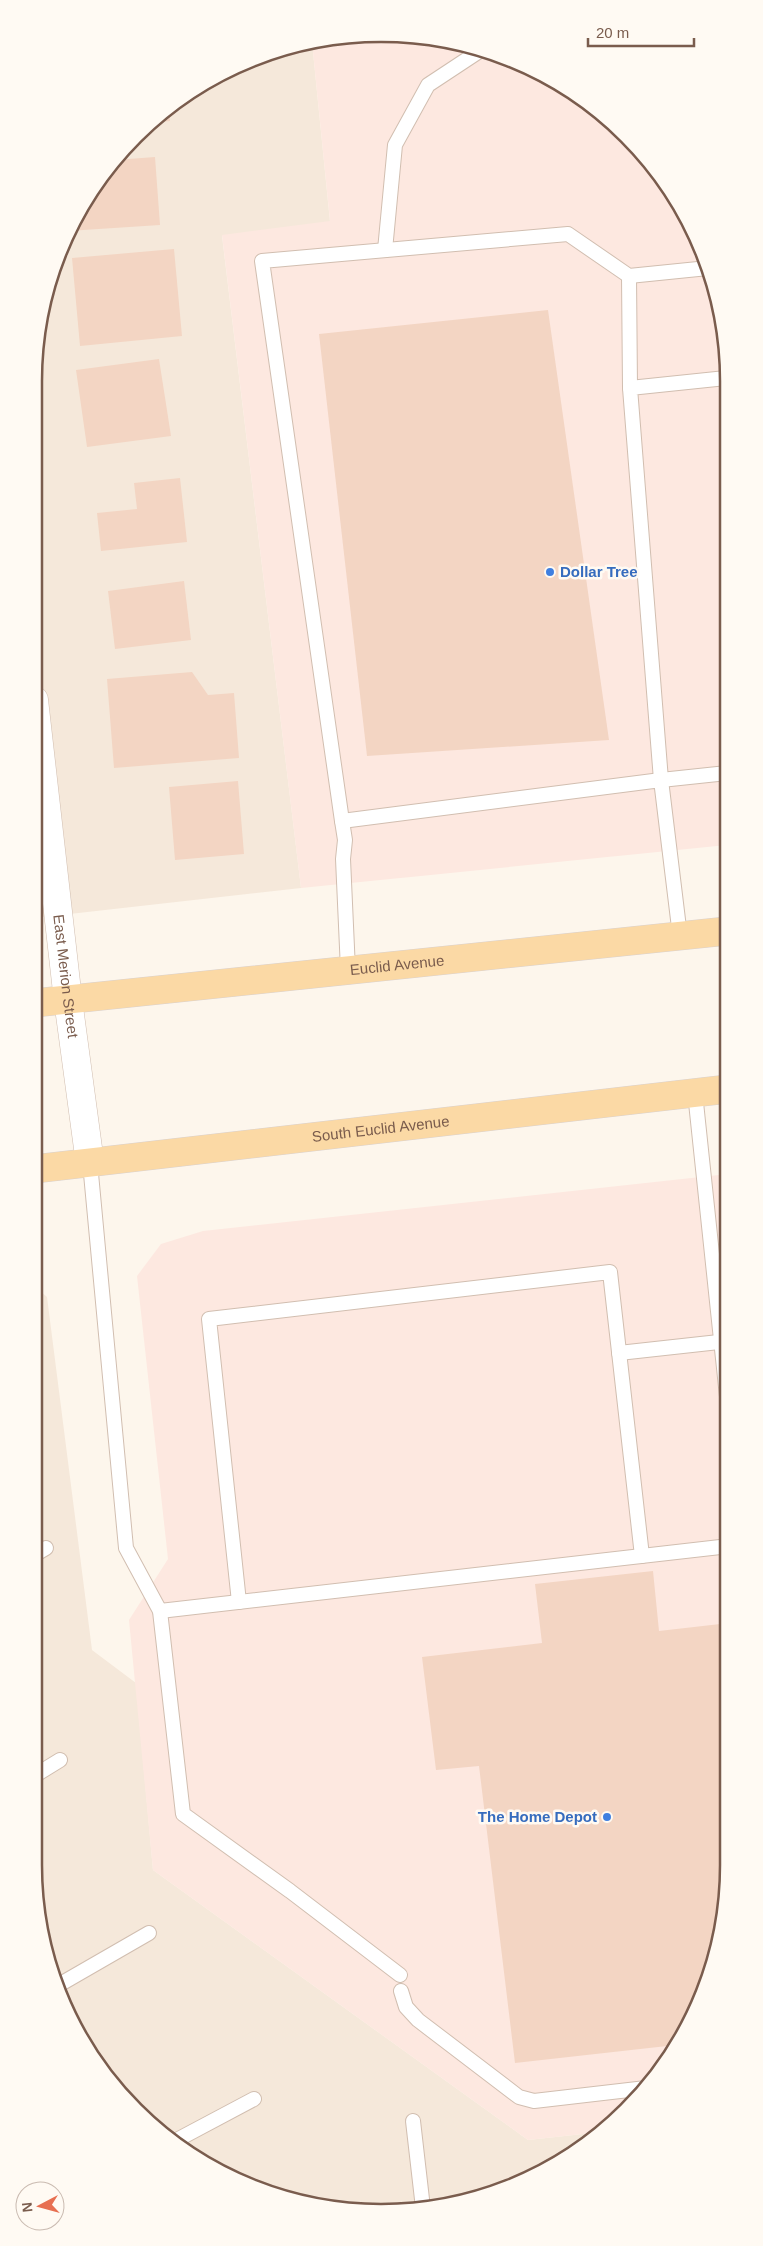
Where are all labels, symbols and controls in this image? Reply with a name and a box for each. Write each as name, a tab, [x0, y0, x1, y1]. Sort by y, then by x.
scale bar	[588, 15, 694, 47]
text: 20 m	[596, 24, 629, 41]
place label: Dollar Tree	[560, 563, 638, 580]
marker: Dollar Tree	[544, 566, 556, 578]
street label: East Merion Street	[50, 913, 82, 1040]
street label: Euclid Avenue	[349, 951, 445, 978]
street label: South Euclid Avenue	[311, 1112, 450, 1145]
place label: The Home Depot	[478, 1808, 597, 1825]
marker: The Home Depot	[601, 1811, 613, 1823]
north arrow	[15, 2181, 65, 2231]
text: N	[19, 2201, 36, 2213]

